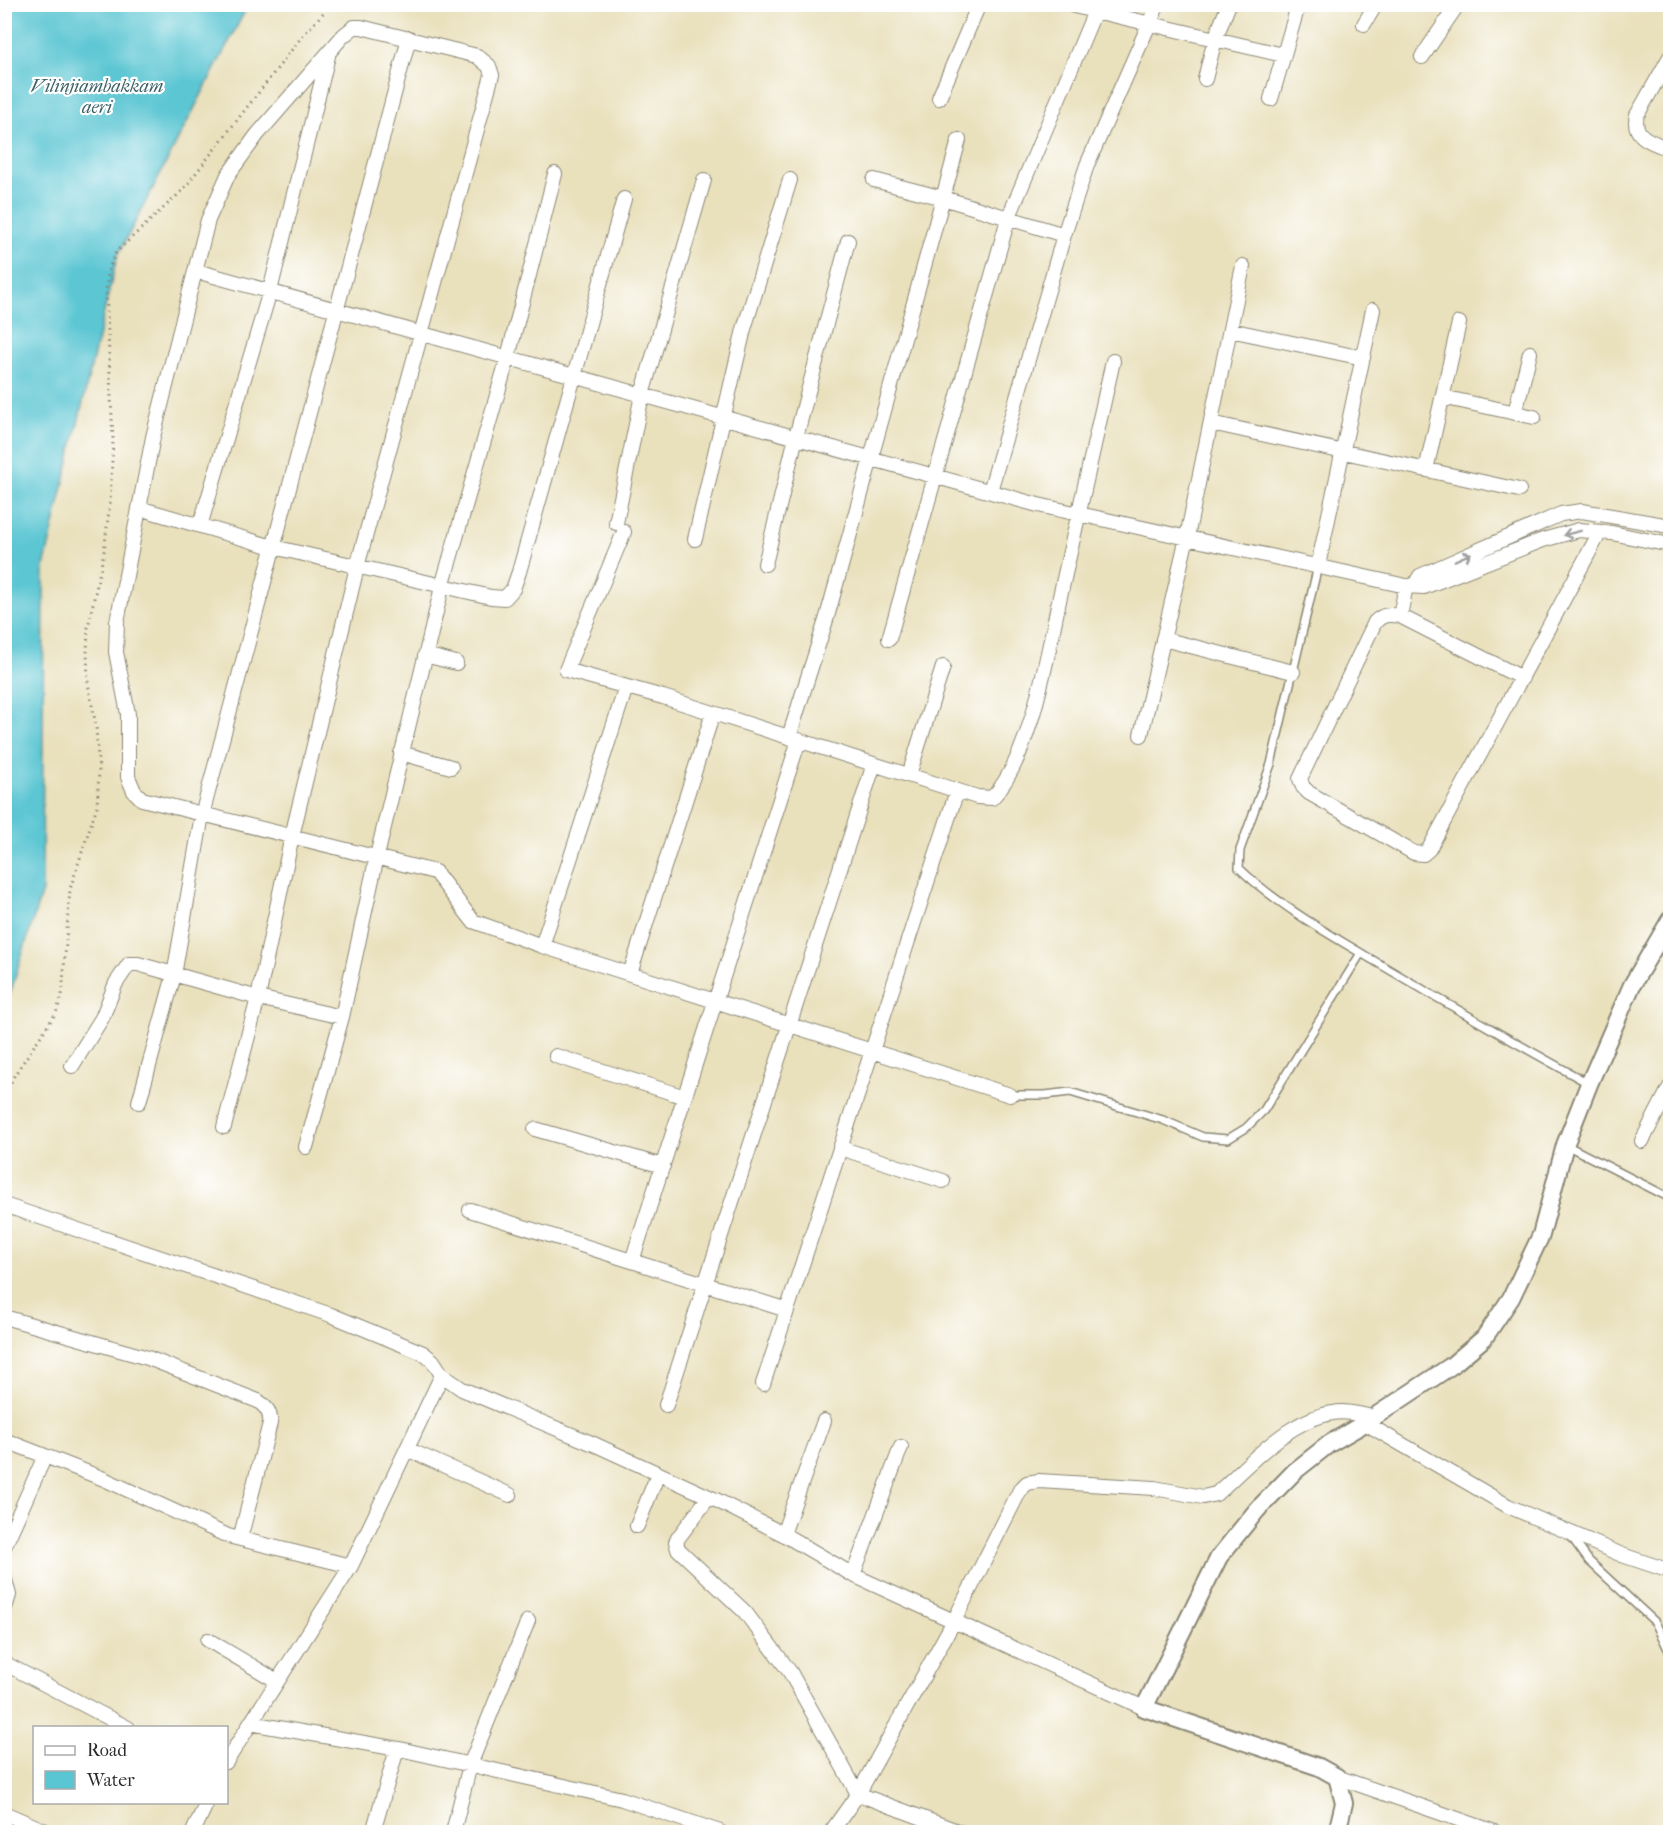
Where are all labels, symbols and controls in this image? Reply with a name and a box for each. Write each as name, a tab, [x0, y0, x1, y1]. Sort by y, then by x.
water label: Vilinjiambakkam aeri	[31, 76, 163, 118]
one-way arrow	[1563, 527, 1582, 539]
one-way arrow	[1453, 551, 1471, 562]
legend	[33, 1726, 228, 1804]
text: Road	[87, 1740, 127, 1761]
text: Water	[86, 1770, 135, 1791]

